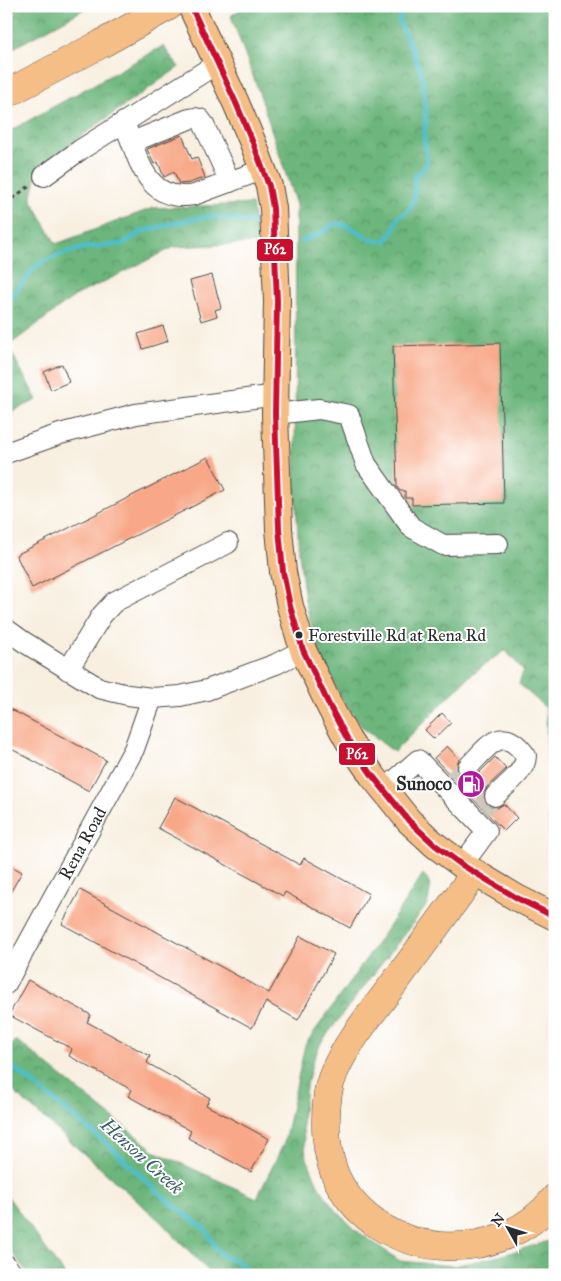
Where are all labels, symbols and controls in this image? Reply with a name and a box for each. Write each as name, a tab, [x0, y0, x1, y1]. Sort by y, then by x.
line badge: P62	[256, 238, 294, 262]
text: P62	[264, 241, 287, 258]
place label: Forestville Rd at Rena Rd	[308, 625, 487, 646]
marker: Forestville Rd at Rena Rd	[294, 630, 304, 640]
line badge: P62	[338, 742, 376, 766]
text: P62	[346, 746, 369, 763]
fuel station icon: Sunoco	[456, 769, 486, 799]
place label: Sunoco	[396, 773, 452, 795]
street label: Rena Road	[54, 803, 111, 884]
water label: Henson Creek	[95, 1112, 188, 1199]
north arrow	[484, 1204, 534, 1254]
text: N	[488, 1210, 509, 1230]

